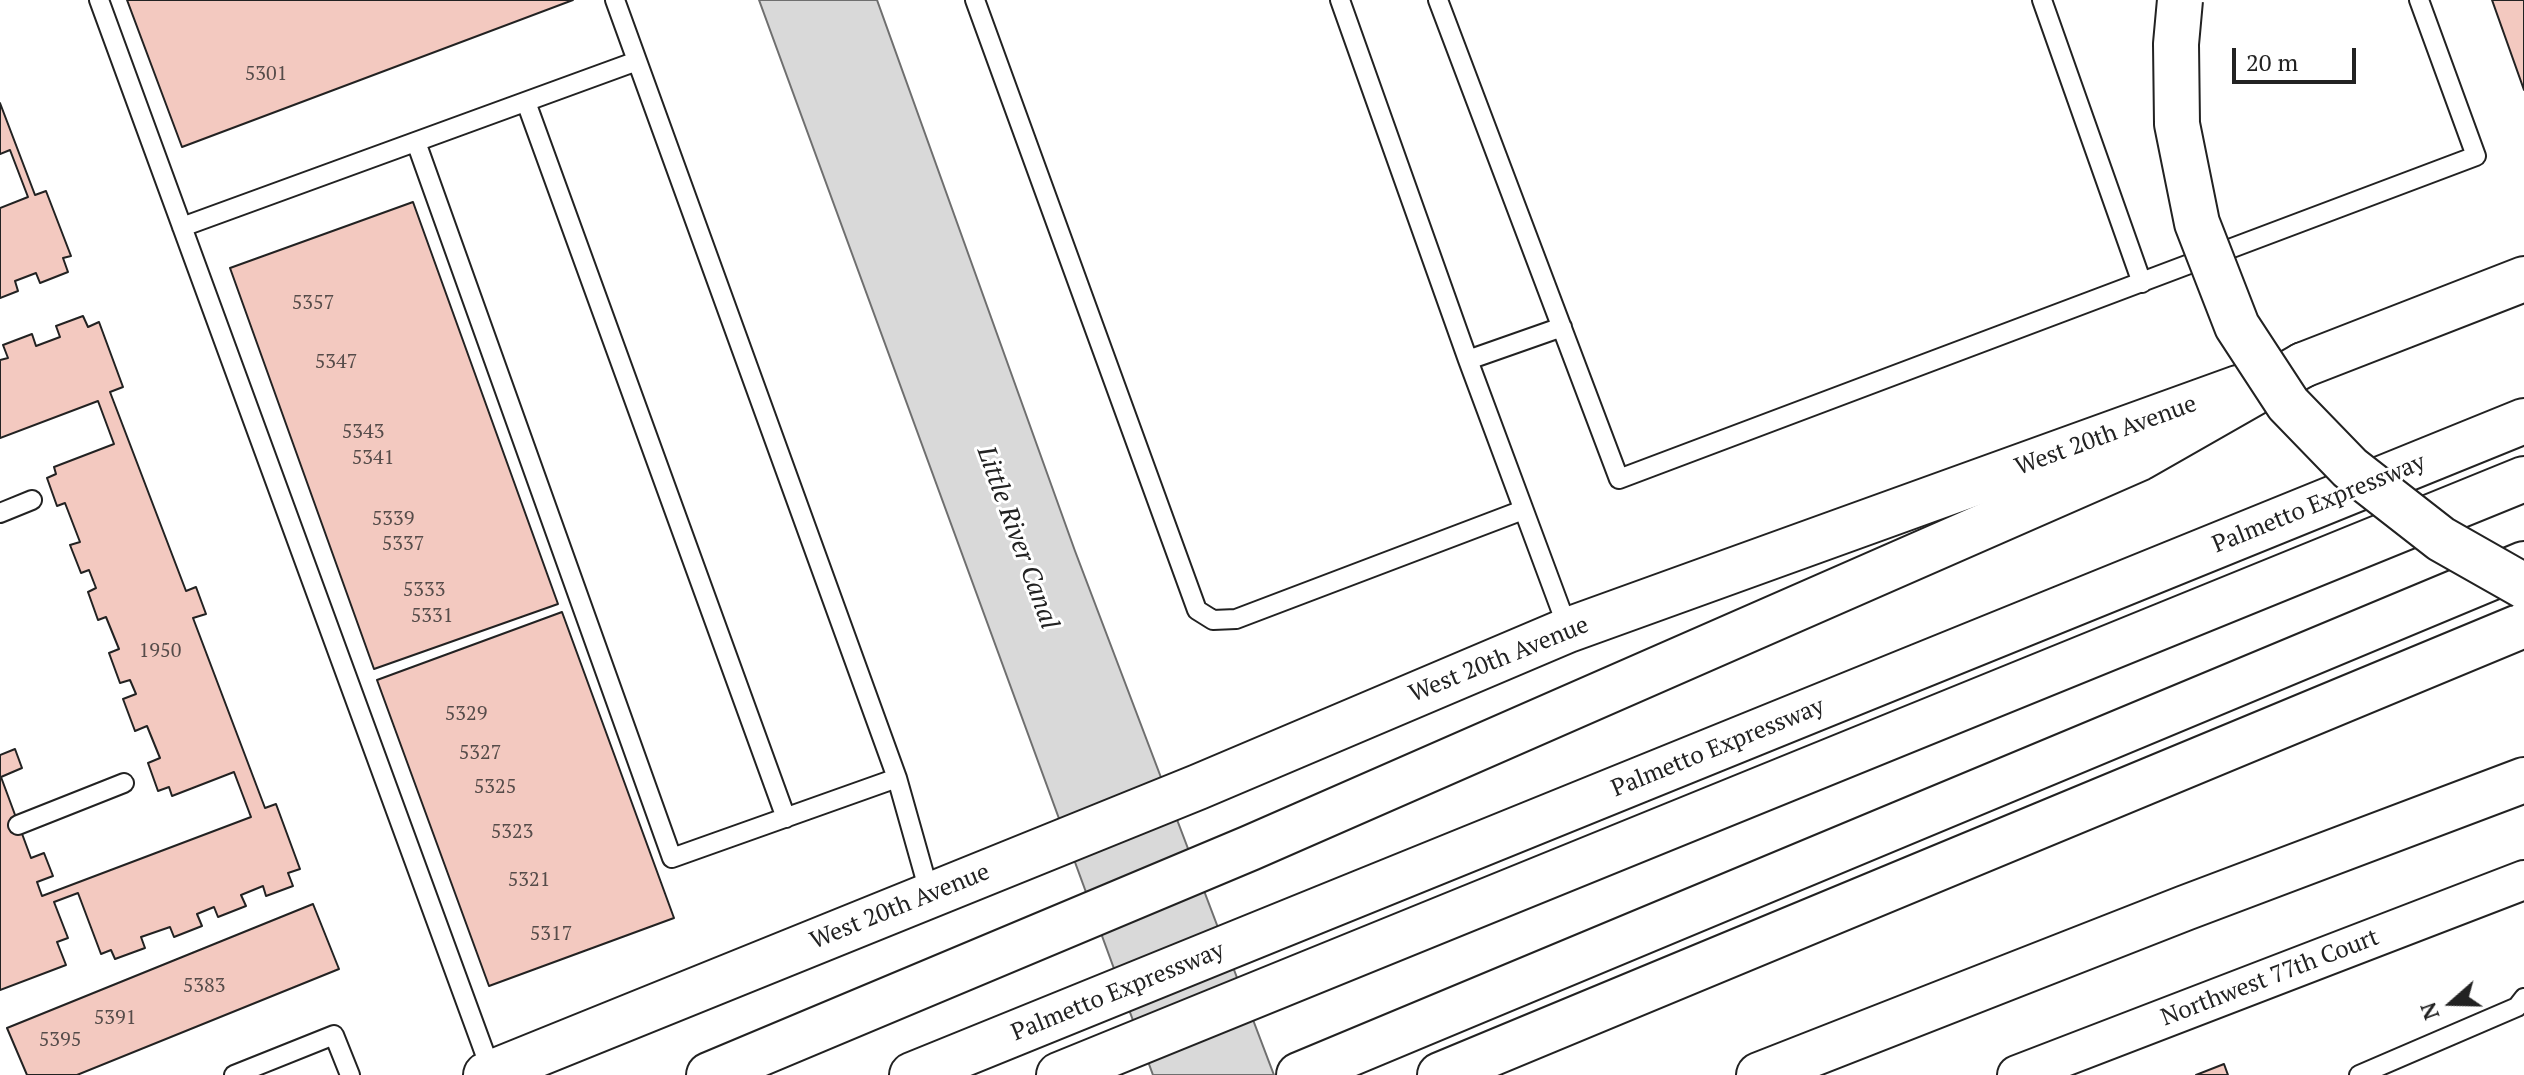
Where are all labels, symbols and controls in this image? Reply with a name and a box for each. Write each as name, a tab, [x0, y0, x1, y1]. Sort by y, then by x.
scale bar	[2236, 32, 2360, 82]
text: 20 m	[2246, 46, 2298, 78]
house number: 5301	[245, 62, 287, 86]
house number: 5357	[292, 291, 334, 315]
house number: 5347	[315, 350, 357, 374]
street label: West 20th Avenue	[2011, 390, 2201, 482]
house number: 5343	[342, 420, 384, 444]
water label: Little River Canal	[969, 442, 1065, 634]
house number: 5341	[352, 446, 394, 470]
street label: Palmetto Expressway	[2208, 448, 2430, 560]
house number: 5339	[372, 507, 414, 531]
house number: 5337	[382, 532, 424, 556]
house number: 5333	[403, 578, 445, 602]
house number: 5331	[411, 604, 453, 628]
street label: West 20th Avenue	[1405, 611, 1593, 709]
house number: 1950	[139, 639, 181, 663]
street label: Palmetto Expressway	[1607, 692, 1829, 804]
house number: 5329	[445, 702, 487, 726]
house number: 5327	[459, 741, 501, 765]
house number: 5325	[474, 775, 516, 799]
house number: 5323	[491, 820, 533, 844]
street label: West 20th Avenue	[806, 858, 994, 956]
house number: 5321	[508, 868, 550, 892]
house number: 5317	[530, 922, 572, 946]
street label: Northwest 77th Court	[2157, 923, 2383, 1033]
street label: Palmetto Expressway	[1007, 936, 1229, 1048]
north arrow	[2412, 963, 2492, 1043]
house number: 5383	[183, 974, 225, 998]
text: N	[2412, 999, 2445, 1024]
house number: 5391	[94, 1006, 136, 1030]
house number: 5395	[39, 1028, 81, 1052]

